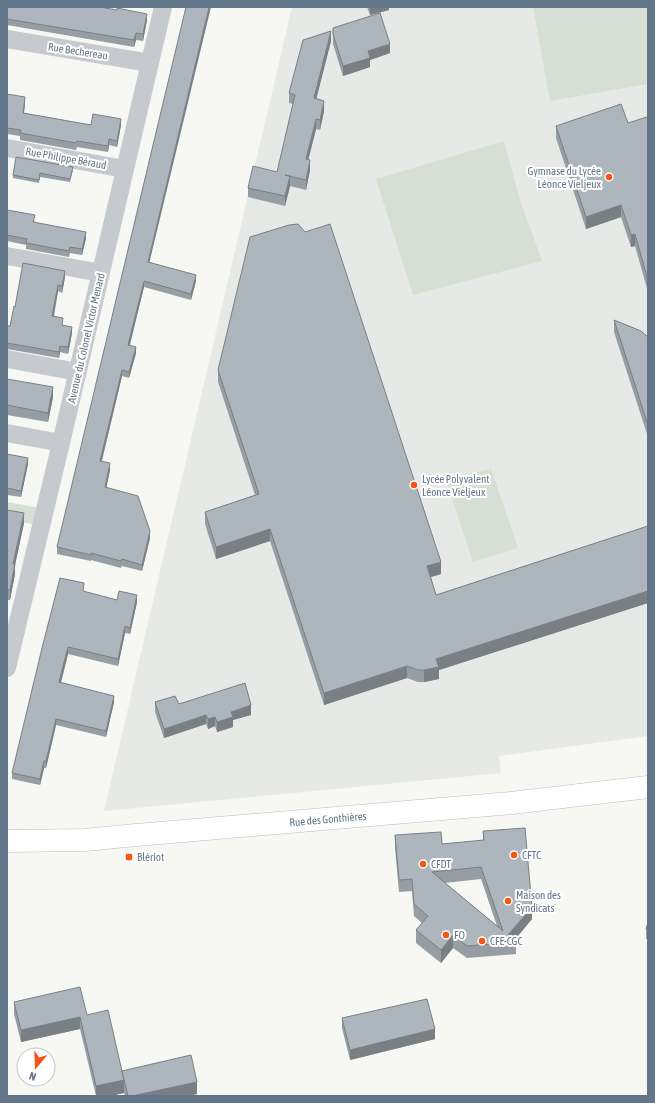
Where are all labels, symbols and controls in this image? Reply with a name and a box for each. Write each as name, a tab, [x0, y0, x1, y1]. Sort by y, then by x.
street label: Rue Bechereau	[47, 40, 109, 62]
street label: Rue Philippe Béraud	[25, 145, 107, 171]
place label: Gymnase du Lycée Léonce Vieljeux	[527, 165, 602, 190]
marker: Gymnase du Lycée Léonce Vieljeux	[604, 172, 614, 182]
street label: Avenue du Colonel Victor Menard	[65, 272, 107, 404]
place label: Lycée Polyvalent Léonce Vieljeux	[422, 473, 490, 498]
marker: Lycée Polyvalent Léonce Vieljeux	[409, 480, 419, 490]
street label: Rue des Gonthières	[289, 810, 367, 828]
place label: CFTC	[522, 849, 541, 861]
marker: CFTC	[509, 850, 519, 860]
place label: Blériot	[137, 851, 164, 863]
marker: Blériot	[124, 852, 134, 862]
place label: CFDT	[431, 858, 451, 870]
marker: CFDT	[418, 859, 428, 869]
place label: Maison des Syndicats	[516, 889, 561, 914]
marker: Maison des Syndicats	[503, 896, 513, 906]
place label: FO	[454, 929, 465, 941]
marker: FO	[441, 930, 451, 940]
place label: CFE-CGC	[490, 935, 522, 947]
marker: CFE-CGC	[477, 936, 487, 946]
north arrow	[16, 1047, 56, 1087]
text: N	[28, 1070, 38, 1083]

